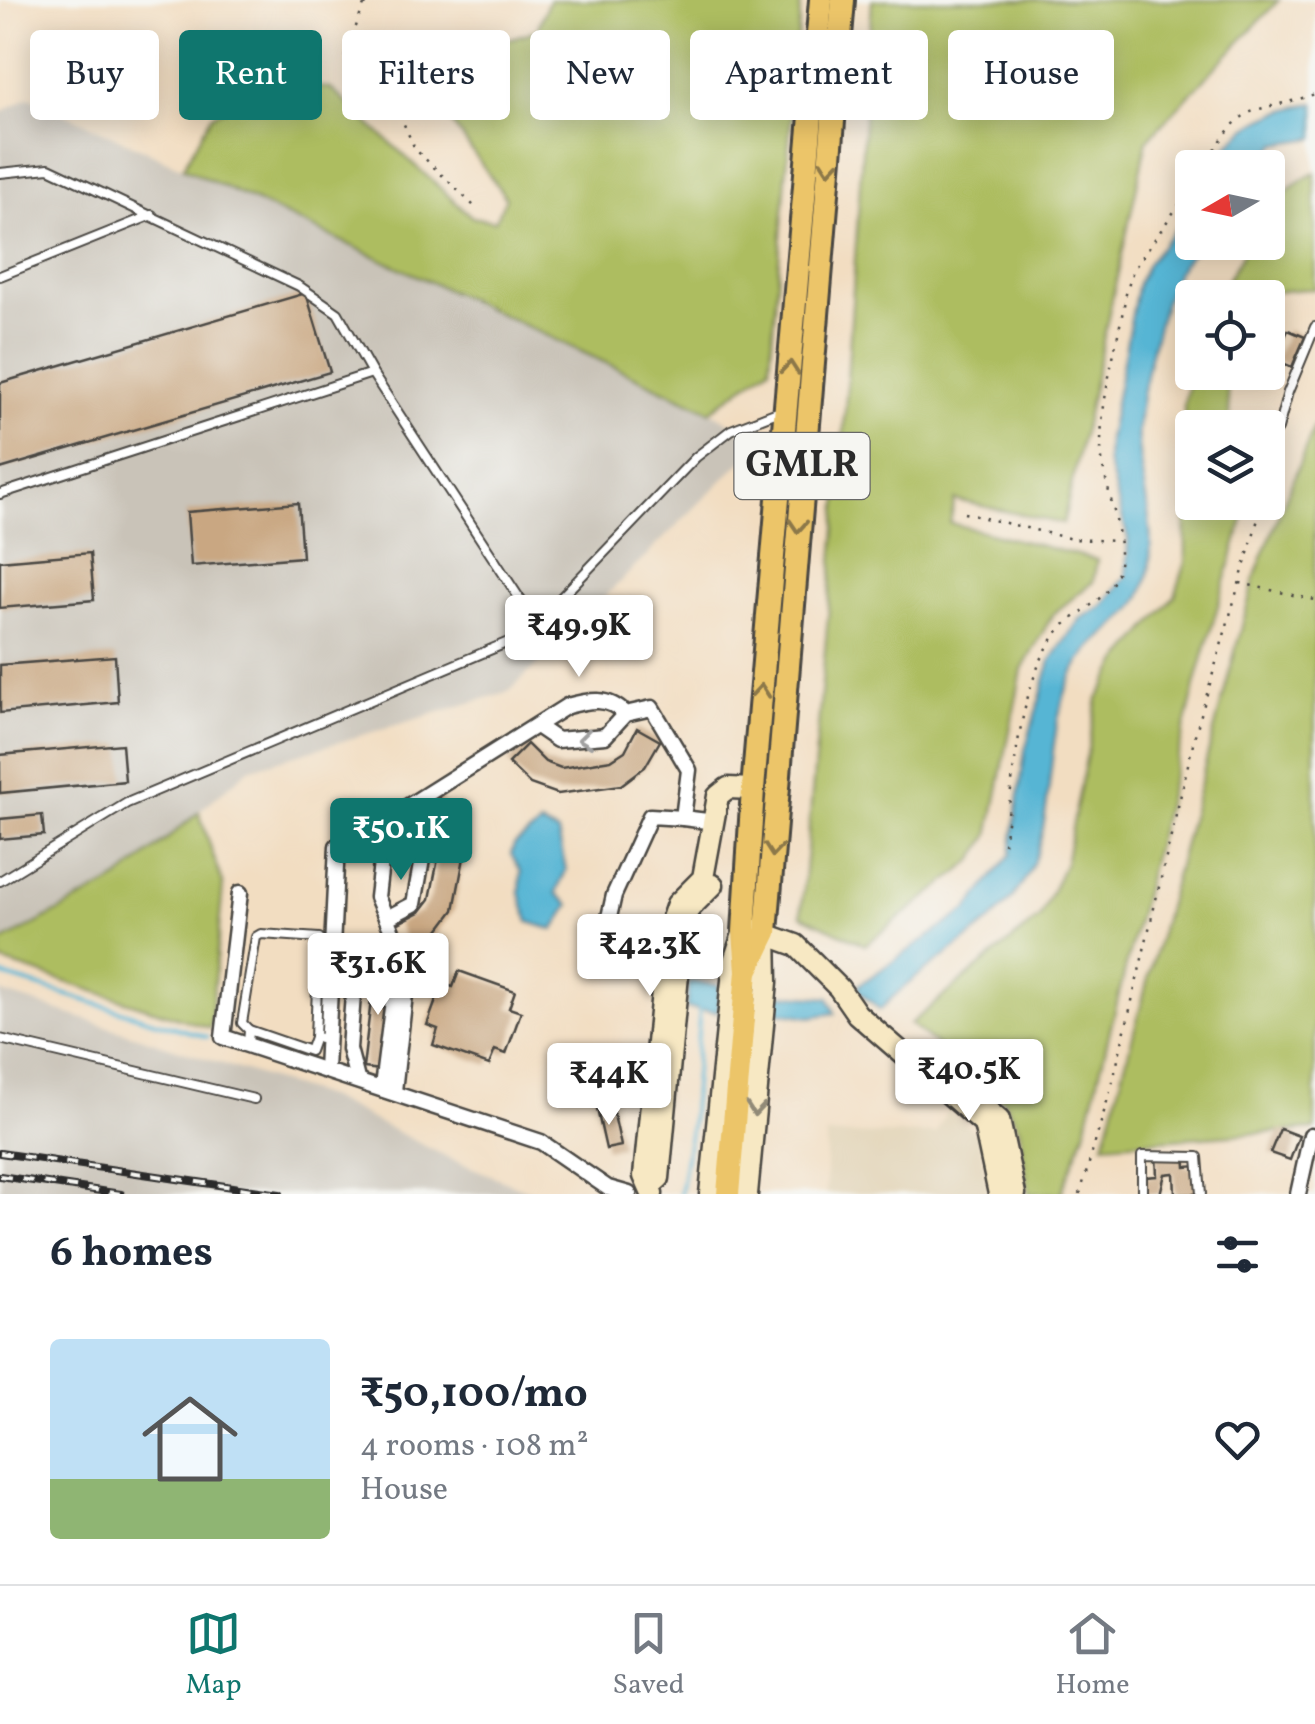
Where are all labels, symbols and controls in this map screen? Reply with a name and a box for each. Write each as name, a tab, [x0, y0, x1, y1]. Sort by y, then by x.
chip: Buy	[30, 30, 159, 120]
chip: Rent	[179, 30, 322, 120]
chip: Filters	[342, 30, 510, 120]
chip: New	[530, 30, 670, 120]
chip: Apartment	[690, 30, 928, 120]
chip: House	[948, 30, 1114, 120]
north arrow	[1175, 150, 1285, 260]
map controls	[1175, 150, 1285, 520]
one-way arrow	[818, 159, 840, 175]
button: locate	[1175, 280, 1285, 390]
one-way arrow	[778, 359, 800, 375]
button: layers	[1175, 410, 1285, 520]
road number: GMLR	[734, 433, 870, 499]
one-way arrow	[787, 518, 809, 534]
pin: ₹49.9K	[498, 595, 660, 680]
text: ₹49.9K	[527, 605, 631, 649]
one-way arrow	[750, 683, 772, 699]
one-way arrow	[576, 728, 592, 749]
pin: ₹50.1K	[320, 798, 482, 883]
text: ₹50.1K	[352, 808, 450, 852]
one-way arrow	[762, 842, 784, 858]
pin: ₹42.3K	[569, 914, 731, 999]
text: ₹42.3K	[599, 924, 701, 968]
pin: ₹31.6K	[297, 933, 459, 1018]
text: ₹31.6K	[330, 943, 426, 987]
pin: ₹40.5K	[888, 1039, 1050, 1124]
pin: ₹44K	[550, 1043, 668, 1128]
text: ₹40.5K	[917, 1049, 1021, 1093]
text: ₹44K	[569, 1053, 649, 1097]
one-way arrow	[744, 1101, 766, 1117]
text: 6 homes	[50, 1225, 213, 1284]
icon: filters	[1210, 1227, 1265, 1282]
text: ₹50,100/mo	[360, 1366, 588, 1425]
icon: home	[130, 1379, 250, 1499]
icon: heart	[1210, 1412, 1265, 1467]
text: 4 rooms · 108 m²	[360, 1425, 589, 1469]
text: House	[360, 1469, 448, 1513]
tab: Map	[185, 1606, 242, 1705]
tab: Saved	[612, 1606, 685, 1705]
tab: Home	[1055, 1606, 1130, 1705]

